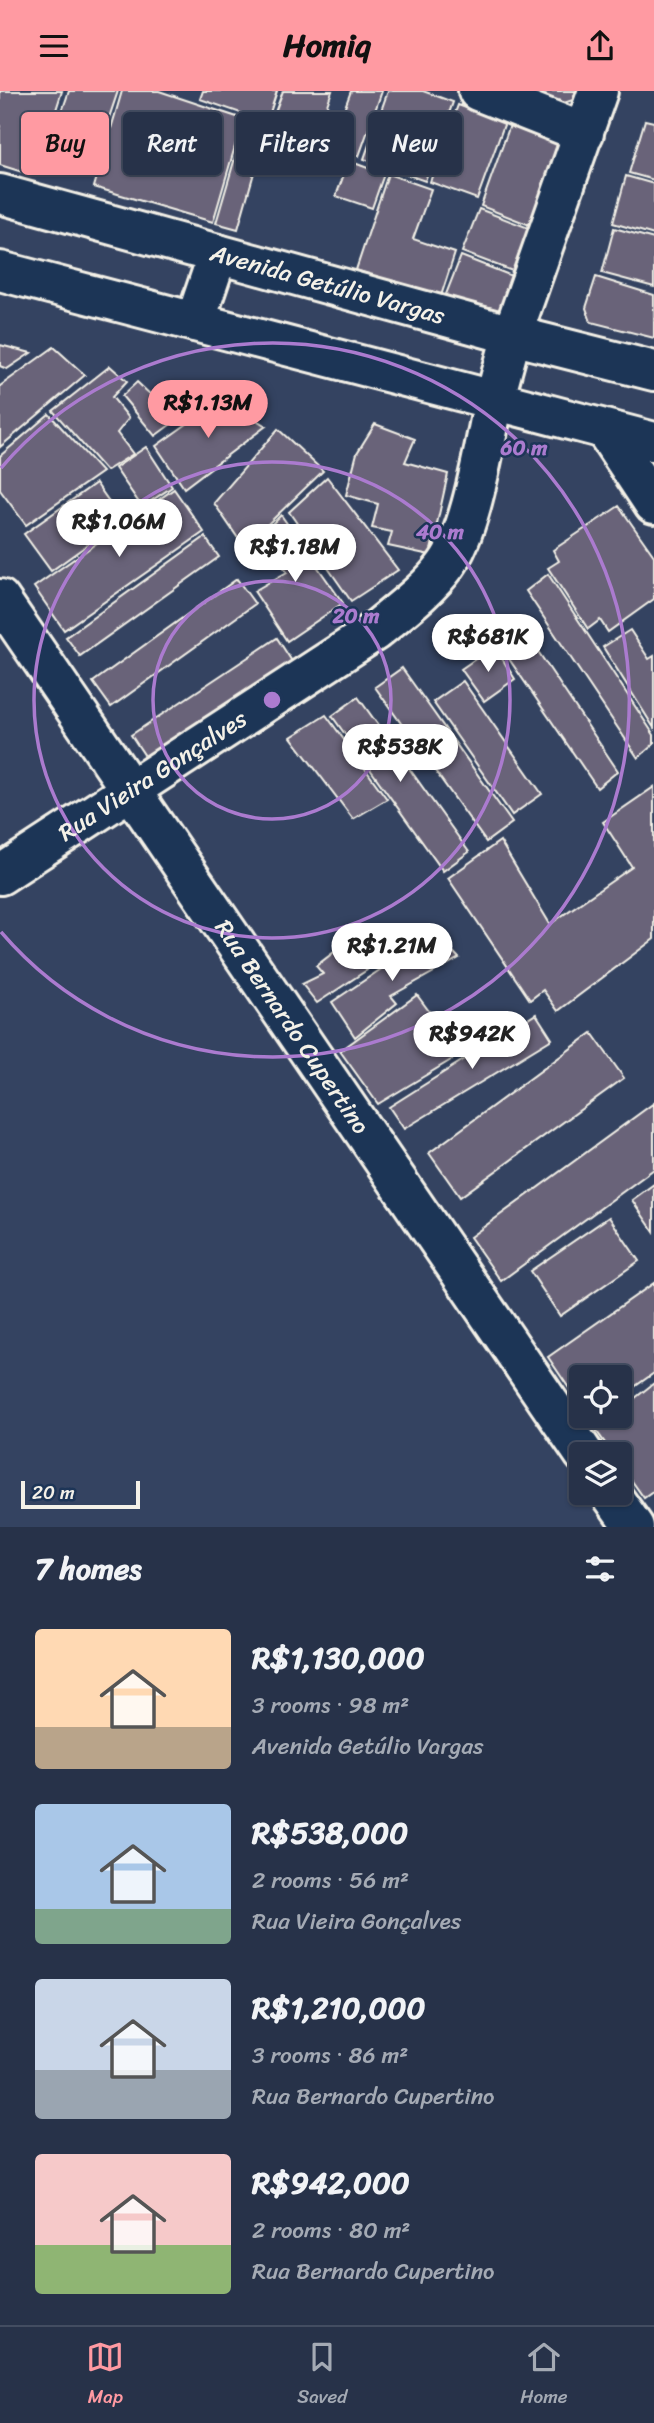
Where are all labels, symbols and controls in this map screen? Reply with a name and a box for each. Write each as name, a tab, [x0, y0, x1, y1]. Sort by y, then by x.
text: Homiq	[283, 17, 371, 74]
icon: menu	[35, 27, 73, 65]
icon: share	[581, 27, 619, 65]
chip: Buy	[21, 112, 109, 175]
chip: Rent	[123, 112, 222, 175]
chip: Filters	[236, 112, 354, 175]
chip: New	[368, 112, 462, 175]
street label: Avenida Getúlio Vargas	[205, 232, 450, 337]
pin: R$1.13M	[143, 381, 273, 440]
text: R$1.13M	[164, 382, 252, 423]
text: 60 m	[500, 429, 548, 467]
pin: R$1.06M	[54, 499, 184, 559]
text: R$1.06M	[72, 501, 166, 542]
text: 40 m	[415, 513, 465, 551]
pin: R$1.18M	[230, 525, 360, 584]
text: R$1.18M	[250, 526, 340, 567]
text: 20 m	[332, 597, 380, 635]
pin: R$681K	[431, 615, 545, 674]
text: R$681K	[448, 616, 528, 657]
centre of rings	[260, 688, 284, 712]
street label: Rua Vieira Gonçalves	[49, 699, 256, 853]
pin: R$538K	[343, 725, 457, 784]
text: R$538K	[358, 726, 442, 767]
street label: Rua Bernardo Cupertino	[203, 910, 381, 1143]
pin: R$1.21M	[327, 923, 457, 983]
text: R$1.21M	[347, 925, 437, 966]
pin: R$942K	[415, 1011, 529, 1071]
text: R$942K	[429, 1013, 515, 1054]
map controls	[569, 1365, 632, 1505]
button: locate	[569, 1365, 632, 1428]
button: layers	[569, 1442, 632, 1505]
text: 20 m	[32, 1476, 75, 1509]
scale bar	[21, 1478, 140, 1510]
text: 7 homes	[35, 1542, 142, 1596]
icon: filters	[581, 1550, 619, 1588]
text: R$1,130,000	[252, 1631, 425, 1685]
icon: home	[91, 1657, 175, 1741]
text: 3 rooms · 98 m²	[252, 1685, 409, 1726]
text: Avenida Getúlio Vargas	[252, 1726, 484, 1767]
text: R$538,000	[252, 1806, 408, 1860]
icon: home	[91, 1832, 175, 1916]
text: 2 rooms · 56 m²	[252, 1860, 409, 1901]
text: Rua Vieira Gonçalves	[252, 1901, 461, 1942]
text: R$1,210,000	[252, 1981, 425, 2035]
icon: home	[91, 2007, 175, 2091]
text: 3 rooms · 86 m²	[252, 2035, 408, 2076]
text: Rua Bernardo Cupertino	[252, 2076, 495, 2117]
text: R$942,000	[252, 2156, 410, 2210]
icon: home	[91, 2182, 175, 2266]
text: 2 rooms · 80 m²	[252, 2210, 410, 2251]
text: Rua Bernardo Cupertino	[252, 2251, 495, 2292]
tab: Map	[86, 2338, 124, 2413]
tab: Saved	[297, 2338, 347, 2413]
tab: Home	[520, 2338, 568, 2413]

